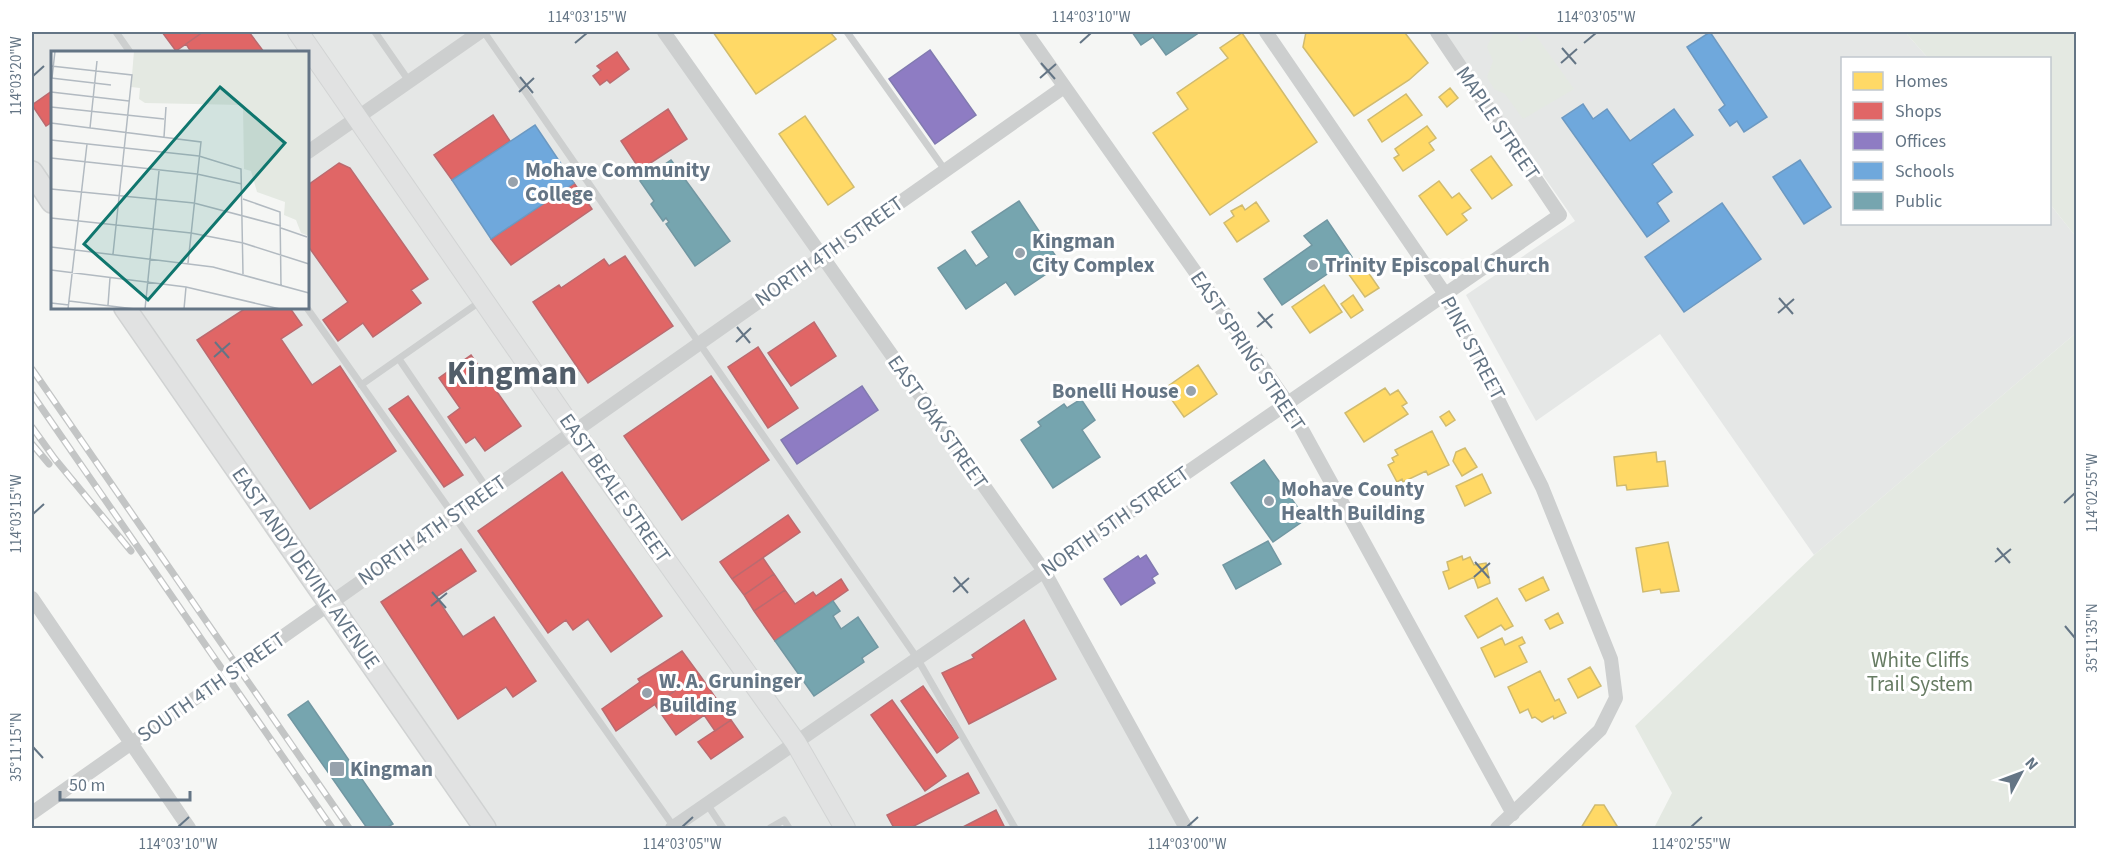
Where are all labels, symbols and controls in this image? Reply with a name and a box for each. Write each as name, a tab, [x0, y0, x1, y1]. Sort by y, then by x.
text: 114°03'15"W	[547, 7, 627, 28]
text: 114°03'10"W	[1051, 7, 1131, 28]
text: 114°03'05"W	[1556, 7, 1636, 28]
text: 114°03'20"W	[6, 36, 27, 116]
inset map	[51, 51, 309, 309]
legend	[1841, 57, 2051, 225]
street label: MAPLE STREET	[1449, 60, 1547, 186]
text: Homes	[1895, 69, 1948, 94]
text: Shops	[1895, 99, 1942, 124]
text: Offices	[1895, 129, 1946, 154]
place label: Mohave Community College	[525, 155, 710, 209]
text: Schools	[1895, 159, 1954, 184]
marker: Mohave Community College	[506, 175, 520, 189]
street label: NORTH 4TH STREET	[749, 188, 909, 314]
text: Public	[1895, 189, 1942, 214]
place label: Kingman City Complex	[1032, 226, 1155, 280]
marker: Kingman City Complex	[1013, 246, 1027, 260]
place label: Trinity Episcopal Church	[1325, 250, 1550, 280]
marker: Trinity Episcopal Church	[1306, 258, 1320, 272]
street label: EAST SPRING STREET	[1183, 265, 1313, 437]
street label: PINE STREET	[1433, 291, 1513, 405]
street label: EAST OAK STREET	[881, 349, 995, 495]
district label: Kingman	[447, 350, 577, 397]
place label: Bonelli House	[1052, 376, 1179, 406]
marker: Bonelli House	[1184, 384, 1198, 398]
street label: EAST BEALE STREET	[552, 407, 678, 569]
text: 114°02'55"W	[2082, 453, 2103, 533]
street label: NORTH 5TH STREET	[1035, 458, 1195, 584]
street label: EAST ANDY DEVINE AVENUE	[225, 461, 387, 675]
street label: NORTH 4TH STREET	[352, 467, 512, 593]
text: 114°03'15"W	[6, 474, 27, 554]
place label: Mohave County Health Building	[1281, 474, 1425, 528]
marker: Mohave County Health Building	[1262, 494, 1276, 508]
text: 35°11'35"N	[2082, 603, 2103, 673]
street label: SOUTH 4TH STREET	[131, 625, 291, 749]
park label: White Cliffs Trail System	[1867, 645, 1973, 699]
place label: W. A. Gruninger Building	[659, 666, 803, 720]
marker: W. A. Gruninger Building	[640, 686, 654, 700]
text: 35°11'15"N	[6, 712, 27, 782]
north arrow	[1991, 743, 2051, 803]
text: N	[2020, 753, 2043, 775]
place label: Kingman	[350, 754, 433, 784]
marker: Kingman	[328, 760, 346, 778]
scale bar	[60, 764, 190, 802]
text: 50 m	[69, 773, 105, 798]
text: 114°03'10"W	[138, 834, 218, 855]
text: 114°03'05"W	[642, 834, 722, 855]
text: 114°03'00"W	[1147, 834, 1227, 855]
text: 114°02'55"W	[1651, 834, 1731, 855]

